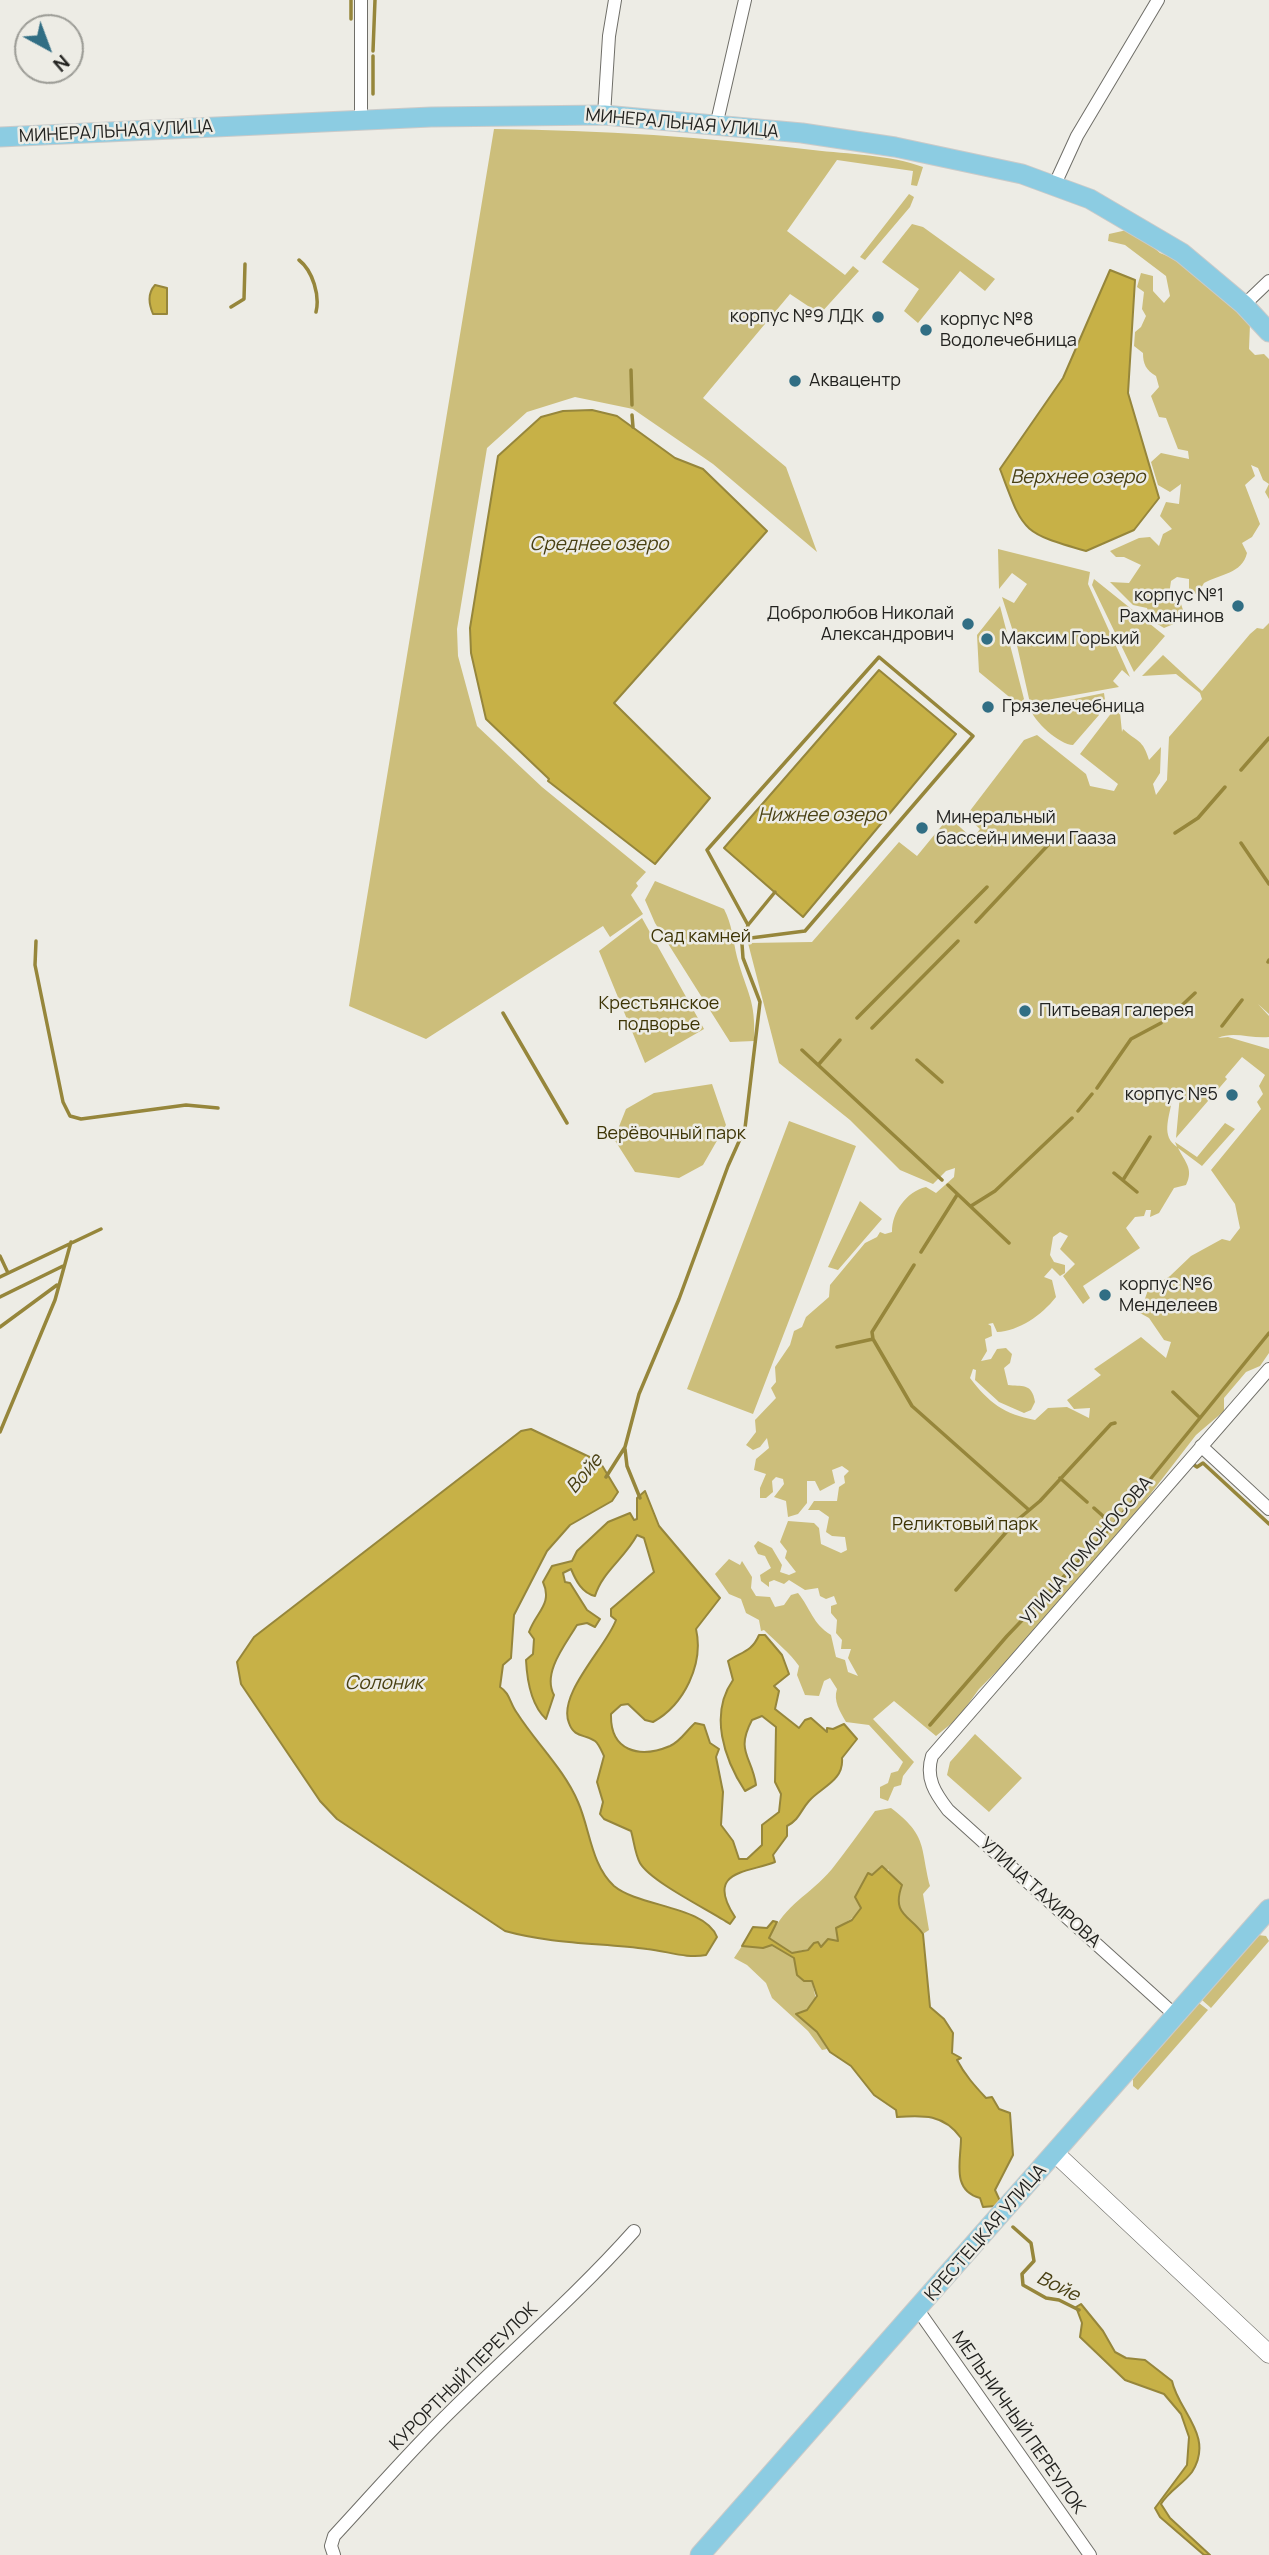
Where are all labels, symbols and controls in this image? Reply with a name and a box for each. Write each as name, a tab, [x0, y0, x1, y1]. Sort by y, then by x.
north arrow	[14, 14, 84, 84]
text: N	[48, 49, 75, 78]
street label: МИНЕРАЛЬНАЯ УЛИЦА	[584, 105, 780, 143]
street label: МИНЕРАЛЬНАЯ УЛИЦА	[19, 116, 213, 148]
place label: корпус №9 ЛДК	[730, 306, 864, 328]
marker: корпус №9 ЛДК	[870, 309, 886, 325]
place label: корпус №8 Водолечебница	[940, 309, 1077, 352]
marker: корпус №8 Водолечебница	[918, 322, 934, 338]
place label: Аквацентр	[809, 370, 901, 392]
marker: Аквацентр	[787, 373, 803, 389]
water label: Верхнее озеро	[1010, 467, 1146, 489]
water label: Среднее озеро	[530, 534, 668, 556]
place label: корпус №1 Рахманинов	[1119, 585, 1224, 628]
marker: корпус №1 Рахманинов	[1230, 598, 1246, 614]
place label: Добролюбов Николай Александрович	[767, 603, 954, 646]
marker: Добролюбов Николай Александрович	[960, 616, 976, 632]
place label: Максим Горький	[1001, 628, 1140, 650]
marker: Максим Горький	[979, 631, 995, 647]
place label: Грязелечебница	[1002, 696, 1145, 718]
marker: Грязелечебница	[980, 699, 996, 715]
water label: Нижнее озеро	[758, 805, 886, 827]
place label: Минеральный бассейн имени Гааза	[936, 807, 1116, 850]
marker: Минеральный бассейн имени Гааза	[914, 820, 930, 836]
park label: Сад камней	[651, 926, 751, 948]
park label: Крестьянское подворье	[599, 993, 719, 1036]
place label: Питьевая галерея	[1039, 1000, 1194, 1022]
marker: Питьевая галерея	[1017, 1003, 1033, 1019]
place label: корпус №5	[1125, 1084, 1218, 1106]
marker: корпус №5	[1224, 1087, 1240, 1103]
park label: Верёвочный парк	[596, 1123, 746, 1145]
place label: корпус №6 Менделеев	[1119, 1274, 1218, 1316]
marker: корпус №6 Менделеев	[1097, 1287, 1113, 1303]
water label: Войе	[562, 1450, 608, 1498]
street label: УЛИЦА ЛОМОНОСОВА	[1016, 1472, 1158, 1630]
park label: Реликтовый парк	[892, 1514, 1038, 1536]
water label: Солоник	[345, 1673, 423, 1695]
street label: УЛИЦА ТАХИРОВА	[976, 1833, 1104, 1953]
street label: КРЕСТЕЦКАЯ УЛИЦА	[921, 2160, 1051, 2306]
water label: Войе	[1033, 2267, 1083, 2307]
street label: КУРОРТНЫЙ ПЕРЕУЛОК	[386, 2299, 542, 2455]
street label: МЕЛЬНИЧНЫЙ ПЕРЕУЛОК	[947, 2328, 1089, 2518]

